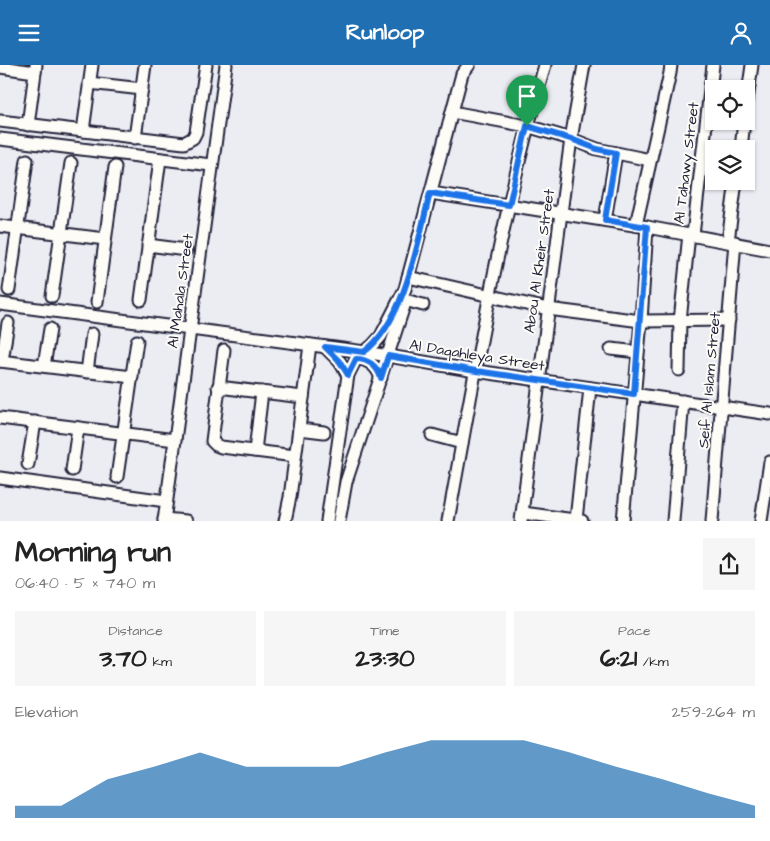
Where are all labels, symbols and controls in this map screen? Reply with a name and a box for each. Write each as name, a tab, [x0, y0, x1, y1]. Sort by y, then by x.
text: Runloop	[346, 17, 424, 48]
icon: menu	[15, 19, 43, 47]
icon: person	[727, 19, 755, 47]
pin	[506, 75, 548, 126]
map controls	[705, 80, 755, 190]
button: locate	[705, 80, 755, 130]
icon: arrive	[513, 82, 541, 110]
street label: Al Tahawy Street	[669, 101, 705, 225]
button: layers	[705, 140, 755, 190]
street label: Abou Al Kheir Street	[519, 188, 560, 335]
street label: Al Mahala Street	[162, 232, 199, 350]
street label: Seif Al Islam Street	[693, 311, 726, 449]
street label: Al Daqahleya Street	[408, 334, 546, 378]
text: Morning run	[15, 533, 171, 572]
button: share	[703, 538, 755, 590]
text: 06:40 · 5 × 740 m	[15, 572, 155, 594]
text: Distance	[108, 621, 163, 641]
text: Time	[370, 621, 400, 641]
text: Pace	[618, 621, 651, 641]
text: 3.70	[99, 641, 147, 676]
text: 23:30	[355, 641, 415, 676]
text: 6:21	[600, 641, 637, 676]
text: km	[147, 652, 172, 672]
text: /km	[637, 652, 669, 672]
text: Elevation	[15, 701, 78, 723]
text: 259–264 m	[672, 701, 755, 723]

